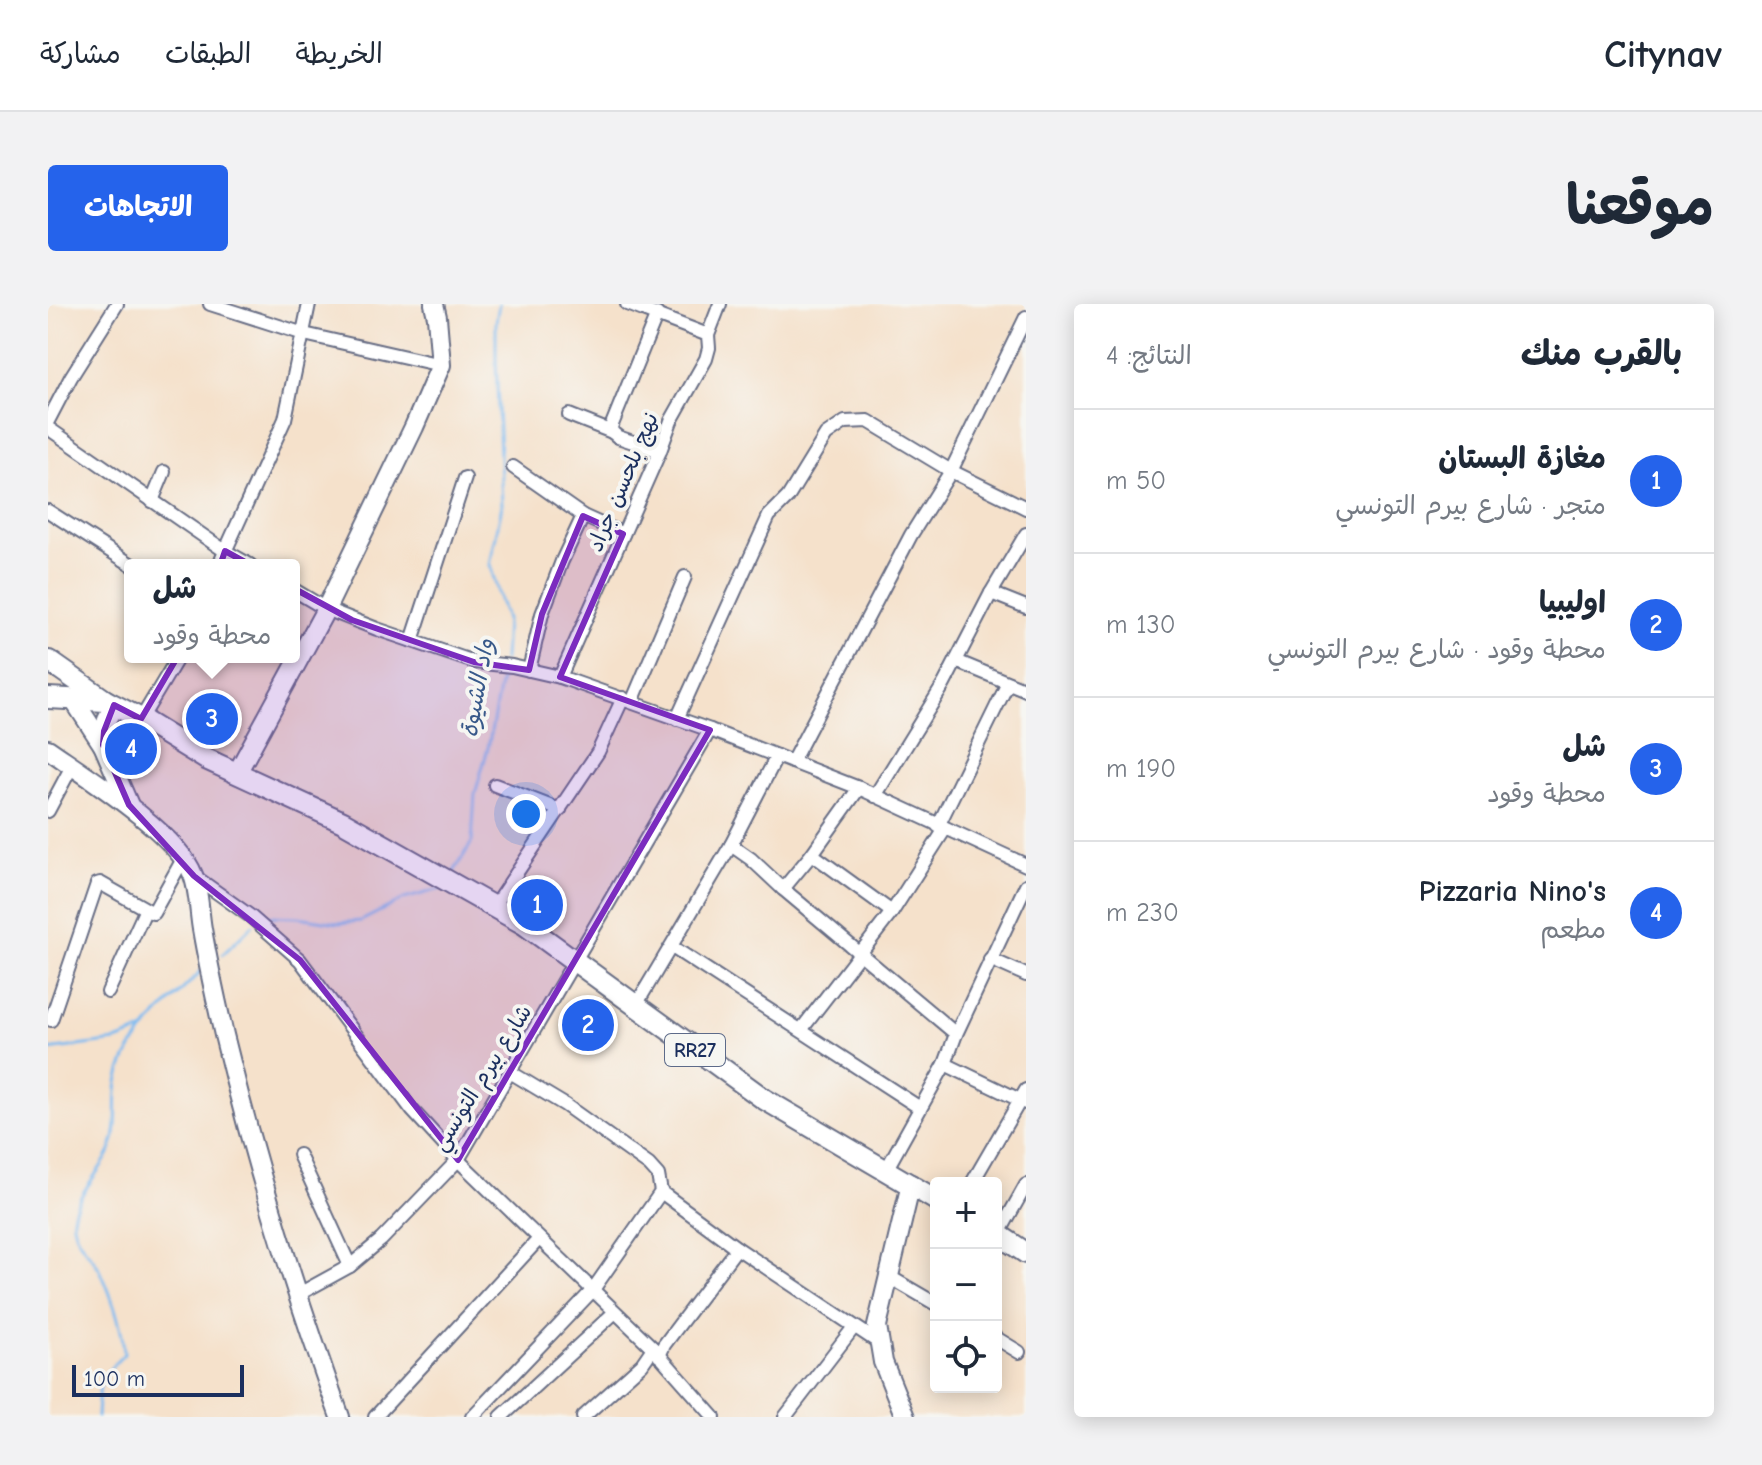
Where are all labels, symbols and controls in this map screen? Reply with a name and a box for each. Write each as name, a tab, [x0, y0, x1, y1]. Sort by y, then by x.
text: Citynav	[1604, 33, 1722, 77]
text: مشاركة	[40, 38, 121, 70]
text: الطبقات	[165, 38, 251, 70]
text: الخريطة	[295, 38, 383, 70]
button: الاتجاهات	[48, 165, 228, 251]
text: موقعنا	[1566, 174, 1714, 238]
text: بالقرب منك	[1521, 334, 1682, 374]
text: النتائج: 4	[1106, 341, 1192, 371]
street label: نهج بلحسن جراد	[582, 409, 666, 556]
text: مغازة البستان	[1438, 441, 1606, 476]
text: 50 m	[1106, 466, 1166, 496]
text: 1	[1651, 466, 1661, 496]
text: متجر · شارع بيرم التونسي	[1335, 491, 1606, 521]
popup	[124, 559, 300, 663]
text: شل	[153, 571, 196, 606]
text: اوليبيا	[1539, 585, 1606, 620]
text: 130 m	[1106, 610, 1176, 640]
text: 2	[1650, 610, 1662, 640]
text: محطة وقود	[153, 621, 271, 651]
text: محطة وقود · شارع بيرم التونسي	[1267, 635, 1606, 665]
water label: واد الشيوة	[455, 637, 500, 740]
pin: 3	[186, 689, 238, 749]
pin: 4	[105, 719, 157, 779]
text: شل	[1562, 729, 1606, 764]
text: 190 m	[1106, 754, 1176, 784]
text: 3	[1650, 754, 1662, 784]
text: محطة وقود	[1487, 779, 1606, 809]
your location	[506, 794, 546, 834]
text: Pizzaria Nino's	[1419, 874, 1606, 909]
pin: 1	[511, 875, 563, 935]
text: 230 m	[1106, 898, 1179, 928]
text: 4	[1650, 898, 1662, 928]
text: مطعم	[1540, 915, 1606, 945]
pin: 2	[562, 995, 614, 1055]
street label: شارع بيرم التونسي	[427, 1000, 543, 1159]
road number: RR27	[665, 1034, 725, 1066]
map controls	[930, 1177, 1002, 1393]
button: +	[930, 1177, 1002, 1249]
button: −	[930, 1249, 1002, 1321]
button: locate	[930, 1321, 1002, 1393]
scale bar	[72, 1361, 244, 1397]
text: 100 m	[84, 1366, 145, 1392]

